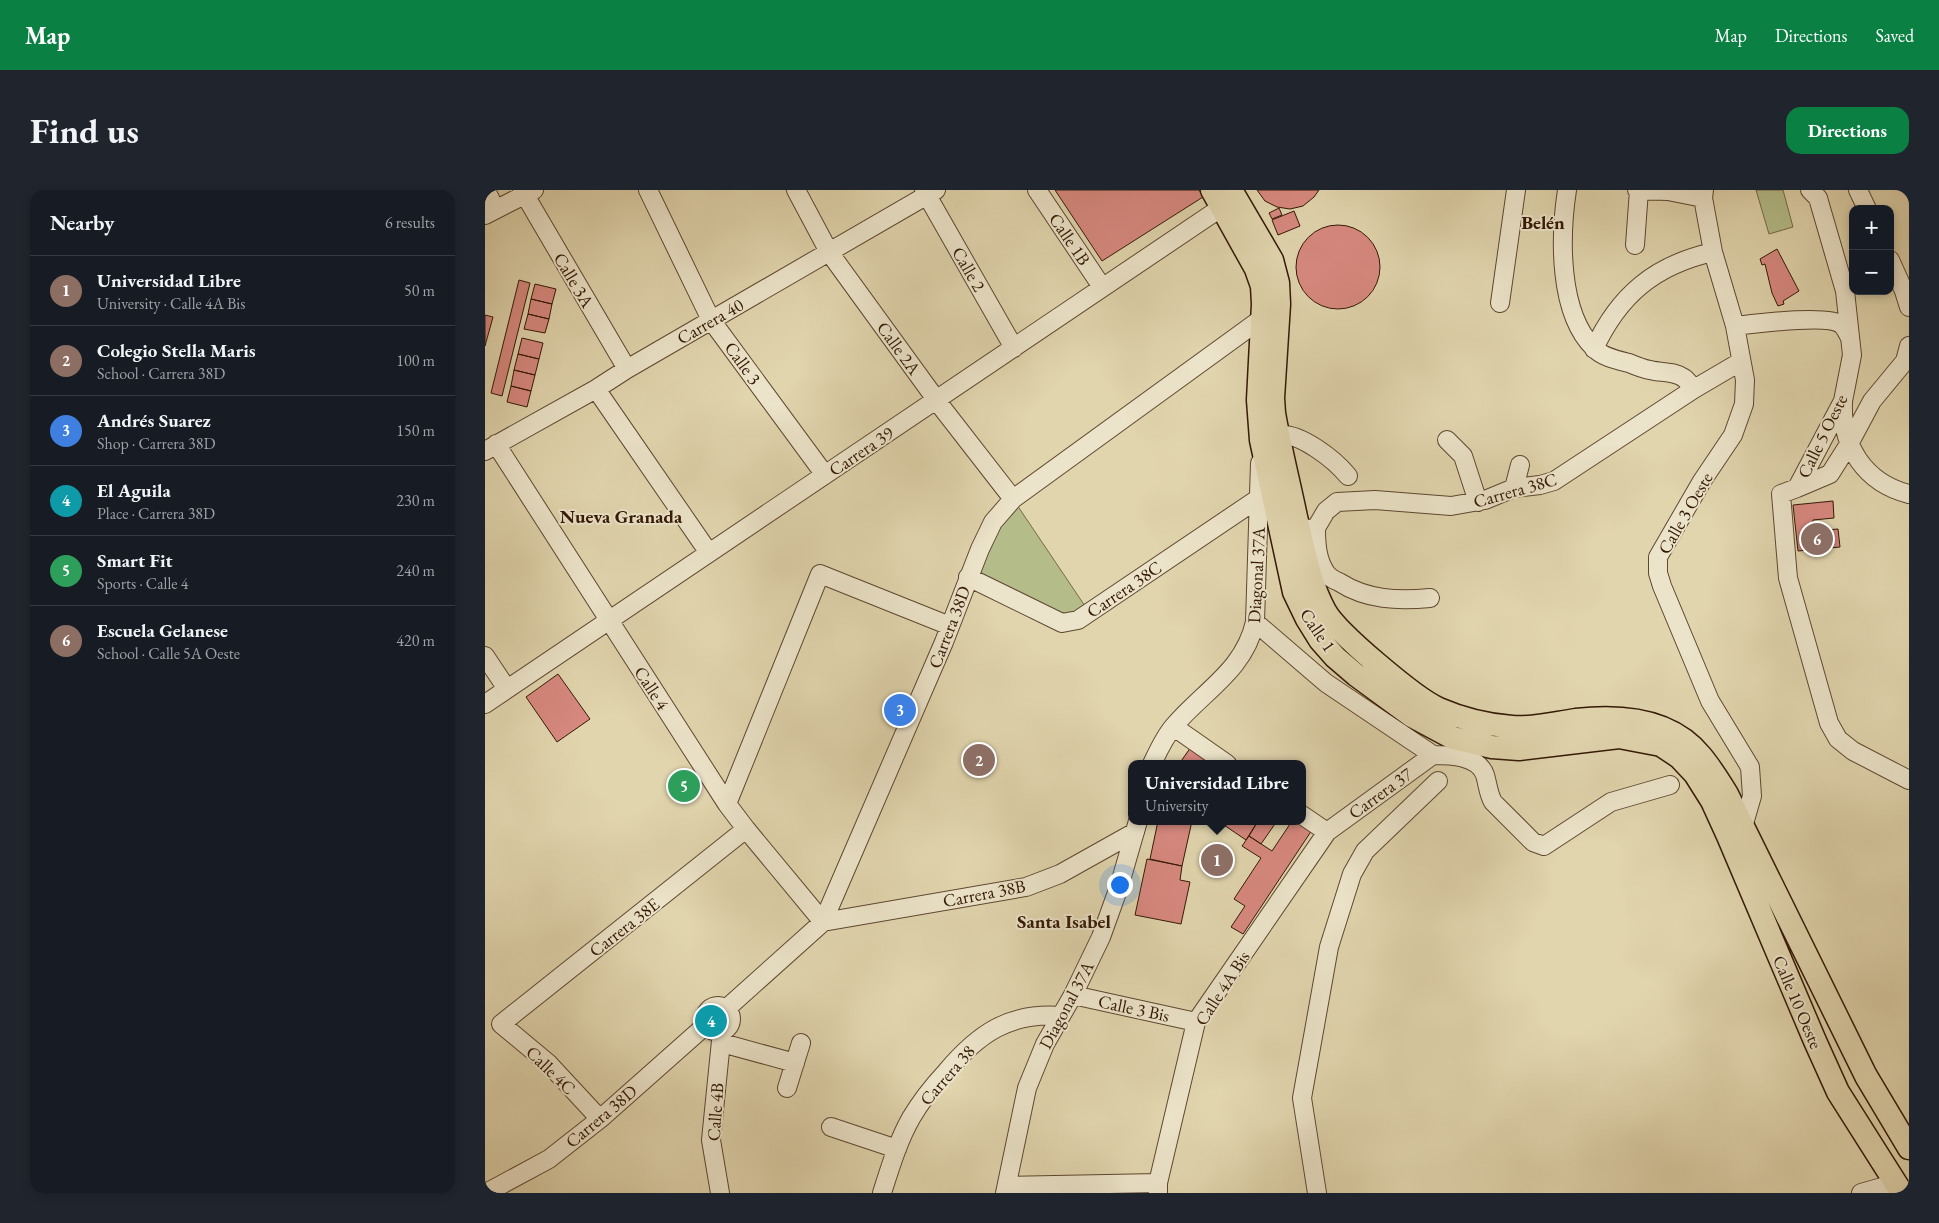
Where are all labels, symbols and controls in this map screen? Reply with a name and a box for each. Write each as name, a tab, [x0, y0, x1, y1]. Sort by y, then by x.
text: Map	[25, 20, 70, 51]
text: Map	[1715, 24, 1747, 47]
text: Directions	[1775, 24, 1847, 47]
text: Saved	[1875, 24, 1914, 47]
button: Directions	[1786, 107, 1909, 154]
text: Find us	[30, 108, 139, 153]
map controls	[1849, 205, 1894, 295]
button: +	[1849, 205, 1894, 250]
street label: Calle 1B	[1044, 208, 1096, 270]
text: Nearby	[50, 209, 114, 236]
district label: Belén	[1521, 210, 1565, 235]
text: 6 results	[385, 212, 435, 233]
street label: Calle 2	[947, 243, 991, 296]
street label: Calle 3A	[549, 248, 600, 312]
button: −	[1849, 250, 1894, 295]
text: Universidad Libre	[97, 268, 241, 293]
text: 1	[62, 280, 70, 301]
text: 50 m	[404, 280, 435, 301]
text: University · Calle 4A Bis	[97, 293, 245, 314]
street label: Carrera 40	[673, 293, 748, 349]
street label: Calle 2A	[872, 317, 926, 380]
street label: Calle 3	[720, 337, 766, 389]
text: Colegio Stella Maris	[97, 338, 256, 363]
text: 2	[62, 350, 70, 371]
text: 100 m	[396, 350, 435, 371]
text: School · Carrera 38D	[97, 363, 225, 384]
street label: Calle 5 Oeste	[1792, 390, 1852, 482]
text: Andrés Suarez	[97, 408, 211, 433]
text: 3	[62, 420, 70, 441]
text: 150 m	[396, 420, 435, 441]
street label: Carrera 39	[824, 421, 898, 481]
text: Shop · Carrera 38D	[97, 433, 216, 454]
street label: Carrera 38C	[1471, 467, 1559, 513]
street label: Calle 3 Oeste	[1652, 468, 1718, 558]
text: El Aguila	[97, 478, 171, 503]
text: 4	[62, 490, 70, 511]
text: 230 m	[396, 490, 435, 511]
text: Place · Carrera 38D	[97, 503, 215, 524]
district label: Nueva Granada	[560, 504, 683, 529]
pin: 6	[1801, 520, 1833, 558]
street label: Diagonal 37A	[1242, 526, 1270, 624]
text: Smart Fit	[97, 548, 173, 573]
street label: Carrera 38C	[1082, 555, 1166, 623]
text: 5	[62, 560, 70, 581]
text: 240 m	[396, 560, 435, 581]
text: Sports · Calle 4	[97, 573, 188, 594]
street label: Carrera 38D	[923, 582, 975, 672]
street label: Calle 1	[1295, 604, 1341, 656]
text: Escuela Gelanese	[97, 618, 228, 643]
text: 6	[62, 630, 70, 651]
text: 420 m	[396, 630, 435, 651]
text: School · Calle 5A Oeste	[97, 643, 240, 664]
street label: Calle 4	[629, 662, 675, 715]
pin: 3	[884, 691, 916, 729]
pin: 2	[963, 741, 995, 779]
popup	[1128, 760, 1306, 825]
street label: Carrera 37	[1344, 762, 1417, 824]
pin: 5	[668, 767, 700, 805]
text: Universidad Libre	[1145, 770, 1289, 795]
text: University	[1145, 795, 1209, 816]
pin: 1	[1201, 841, 1233, 879]
your location	[1107, 872, 1133, 898]
street label: Carrera 38B	[941, 874, 1027, 912]
street label: Carrera 38E	[584, 892, 664, 962]
district label: Santa Isabel	[1017, 909, 1111, 934]
street label: Calle 4A Bis	[1189, 946, 1255, 1030]
street label: Calle 10 Oeste	[1768, 952, 1828, 1052]
street label: Diagonal 37A	[1033, 957, 1099, 1053]
street label: Calle 3 Bis	[1096, 989, 1172, 1027]
pin: 4	[695, 1002, 727, 1040]
street label: Carrera 38	[914, 1040, 980, 1110]
street label: Calle 4C	[521, 1041, 581, 1099]
street label: Carrera 38D	[560, 1079, 642, 1153]
street label: Calle 4B	[701, 1082, 729, 1142]

